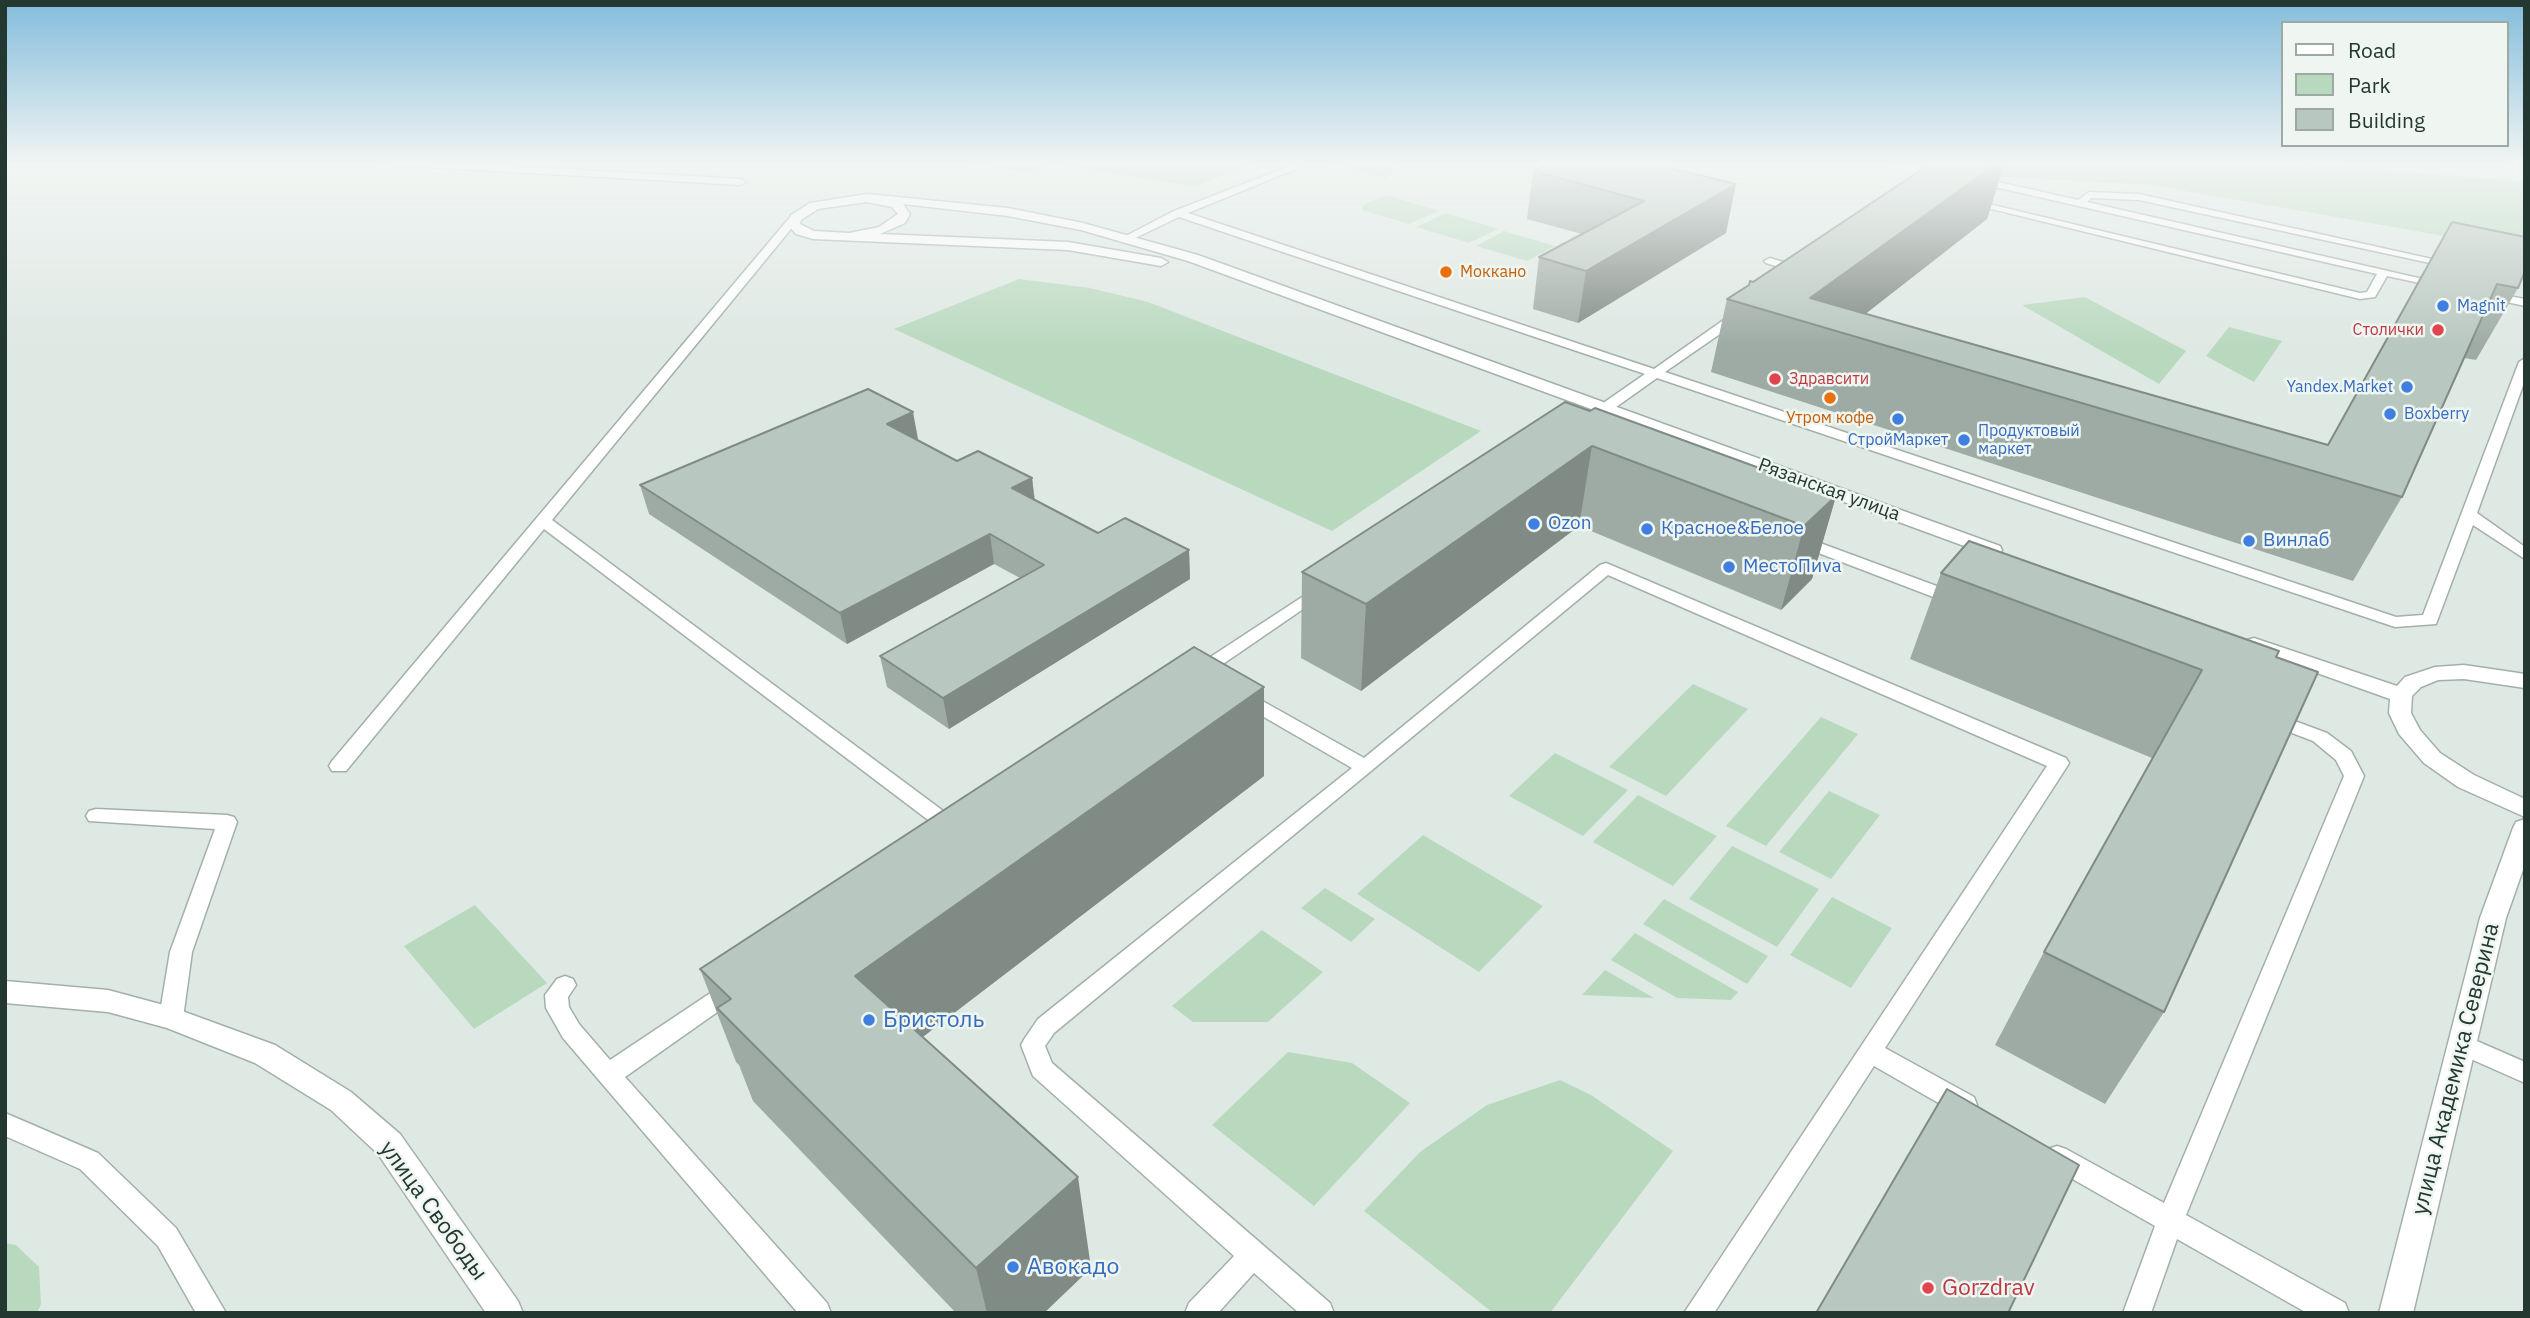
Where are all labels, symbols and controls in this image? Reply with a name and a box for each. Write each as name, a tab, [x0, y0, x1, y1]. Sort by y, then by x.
legend	[2282, 21, 2509, 147]
text: Road	[2348, 36, 2396, 64]
text: Park	[2348, 71, 2391, 99]
text: Building	[2348, 106, 2425, 134]
place label: Моккано	[1460, 262, 1526, 282]
marker: Моккано	[1438, 264, 1454, 280]
place label: Magnit	[2457, 296, 2506, 316]
marker: Magnit	[2435, 298, 2451, 314]
place label: Столички	[2353, 320, 2424, 340]
marker: Столички	[2430, 322, 2446, 338]
place label: Здравсити	[1789, 369, 1869, 389]
marker: Здравсити	[1767, 371, 1783, 387]
place label: Yandex.Market	[2286, 377, 2393, 397]
marker: Yandex.Market	[2399, 379, 2415, 395]
marker: Утром кофе	[1822, 390, 1838, 406]
place label: Boxberry	[2404, 404, 2469, 424]
marker: Boxberry	[2382, 406, 2398, 422]
place label: Утром кофе	[1786, 408, 1874, 428]
marker: СтройМаркет	[1890, 411, 1906, 427]
place label: Продуктовый маркет	[1978, 421, 2080, 459]
place label: СтройМаркет	[1848, 430, 1948, 450]
marker: Продуктовый маркет	[1956, 432, 1972, 448]
street label: Рязанская улица	[1755, 454, 1903, 526]
place label: Ozon	[1548, 513, 1592, 535]
marker: Ozon	[1526, 516, 1542, 532]
place label: Красное&Белое	[1661, 518, 1804, 540]
marker: Красное&Белое	[1639, 521, 1655, 537]
place label: Винлаб	[2263, 530, 2329, 552]
marker: Винлаб	[2241, 533, 2257, 549]
place label: МестоПиvа	[1743, 556, 1842, 578]
marker: МестоПиvа	[1721, 559, 1737, 575]
street label: улица Академика Северина	[2406, 920, 2506, 1218]
place label: Бристоль	[883, 1006, 984, 1034]
marker: Бристоль	[861, 1012, 877, 1028]
street label: улица Свободы	[373, 1136, 493, 1286]
place label: Авокадо	[1027, 1253, 1119, 1281]
marker: Авокадо	[1005, 1259, 1021, 1275]
place label: Gorzdrav	[1942, 1274, 2035, 1302]
marker: Gorzdrav	[1920, 1280, 1936, 1296]

